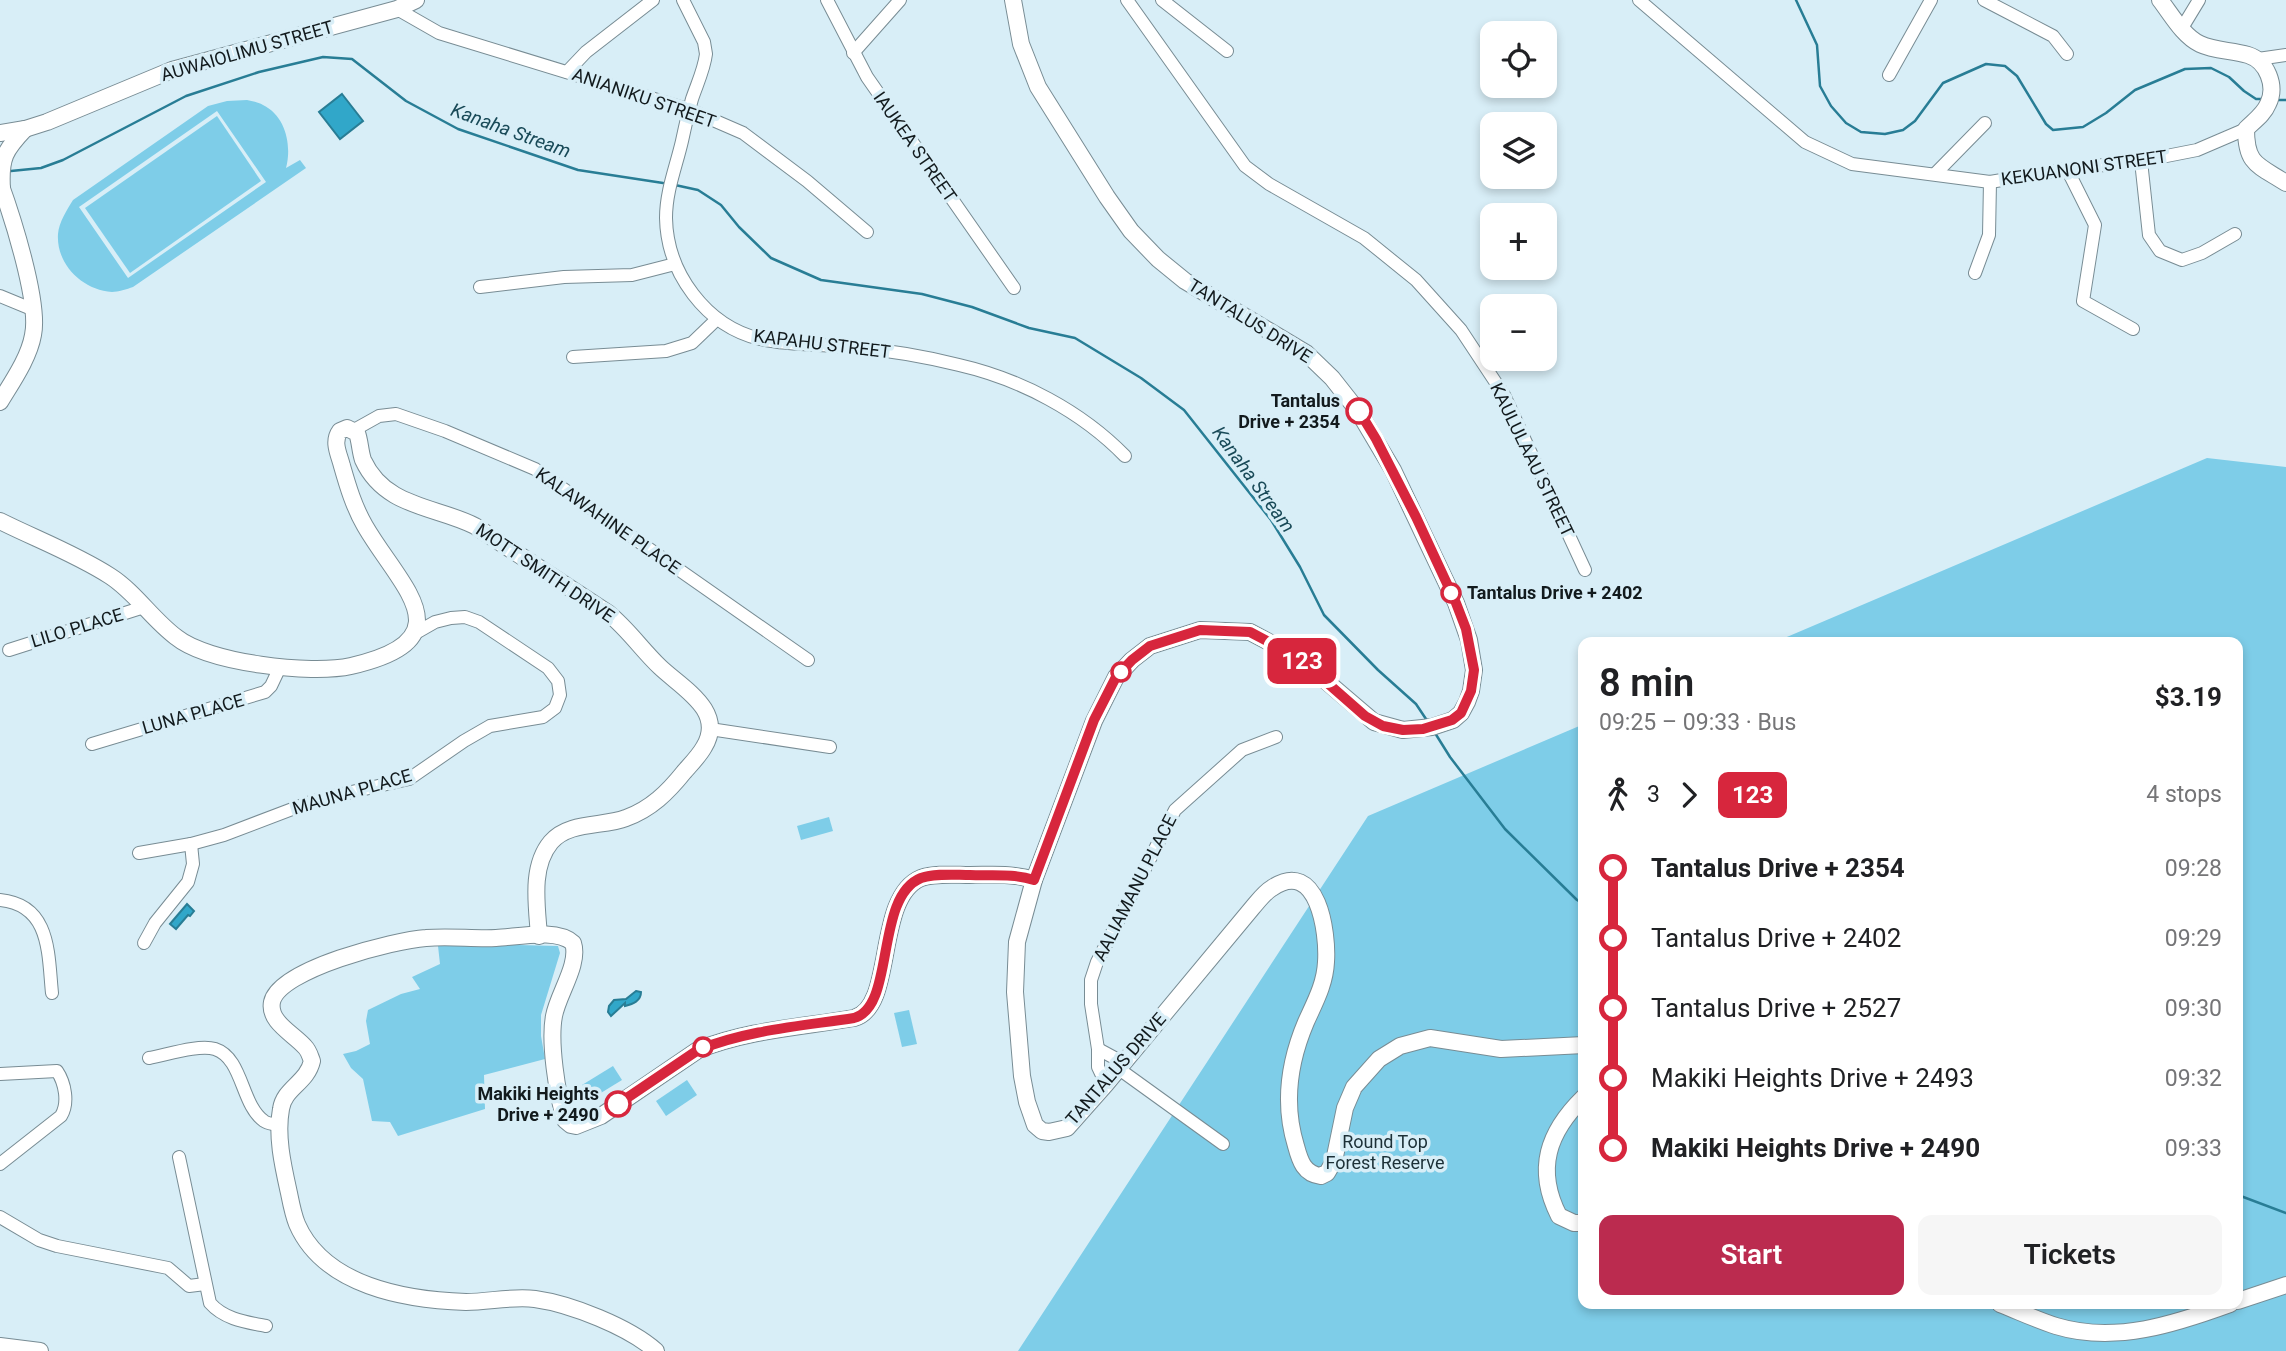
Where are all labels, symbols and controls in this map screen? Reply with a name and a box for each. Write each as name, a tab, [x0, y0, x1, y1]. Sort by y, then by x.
street label: AUWAIOLIMU STREET	[158, 16, 336, 85]
map controls	[1480, 21, 1557, 371]
button: locate	[1480, 21, 1557, 98]
street label: ANIANIKU STREET	[570, 63, 719, 132]
street label: IAUKEA STREET	[870, 87, 961, 206]
water label: Kanaha Stream	[448, 98, 574, 163]
button: layers	[1480, 112, 1557, 189]
street label: KEKUANONI STREET	[2000, 145, 2169, 190]
button: +	[1480, 203, 1557, 280]
street label: TANTALUS DRIVE	[1185, 274, 1316, 367]
button: −	[1480, 294, 1557, 371]
street label: KAPAHU STREET	[752, 325, 892, 362]
street label: KAULULAAU STREET	[1486, 379, 1579, 540]
place label: Tantalus Drive + 2354	[1238, 390, 1340, 432]
marker: Tantalus Drive + 2354	[1346, 398, 1372, 424]
water label: Kanaha Stream	[1207, 422, 1300, 537]
street label: KALAWAHINE PLACE	[532, 463, 685, 578]
street label: MOTT SMITH DRIVE	[472, 519, 618, 627]
place label: Tantalus Drive + 2402	[1467, 582, 1643, 603]
marker: Tantalus Drive + 2402	[1441, 583, 1461, 603]
street label: LILO PLACE	[28, 604, 126, 652]
line badge: 123	[1262, 638, 1342, 684]
text: 123	[1281, 647, 1323, 675]
text: 8 min	[1599, 661, 1694, 705]
unlabelled marker	[1111, 662, 1131, 682]
text: $3.19	[2155, 682, 2222, 712]
street label: LUNA PLACE	[140, 689, 246, 738]
text: 09:25 – 09:33 · Bus	[1599, 709, 1796, 736]
street label: MAUNA PLACE	[290, 764, 414, 819]
icon: walk	[1599, 776, 1637, 814]
icon: forward	[1670, 776, 1708, 814]
text: 3	[1647, 781, 1660, 808]
text: 123	[1732, 781, 1773, 809]
text: 4 stops	[2146, 781, 2222, 808]
street label: AALIAMANU PLACE	[1089, 811, 1181, 964]
text: Tantalus Drive + 2354	[1651, 853, 1905, 883]
text: 09:28	[2165, 855, 2222, 882]
text: Tantalus Drive + 2402	[1651, 923, 1901, 953]
text: 09:29	[2165, 925, 2222, 952]
text: Tantalus Drive + 2527	[1651, 993, 1901, 1023]
text: 09:30	[2165, 995, 2222, 1022]
street label: TANTALUS DRIVE	[1061, 1008, 1170, 1129]
unlabelled marker	[693, 1037, 713, 1057]
text: Makiki Heights Drive + 2493	[1651, 1063, 1974, 1093]
text: 09:32	[2165, 1065, 2222, 1092]
place label: Makiki Heights Drive + 2490	[477, 1083, 599, 1125]
marker: Makiki Heights Drive + 2490	[605, 1091, 631, 1117]
park label: Round Top Forest Reserve	[1325, 1131, 1445, 1173]
text: Makiki Heights Drive + 2490	[1651, 1133, 1980, 1163]
text: 09:33	[2165, 1135, 2222, 1162]
button: Start	[1599, 1215, 1904, 1295]
button: Tickets	[1918, 1215, 2222, 1295]

